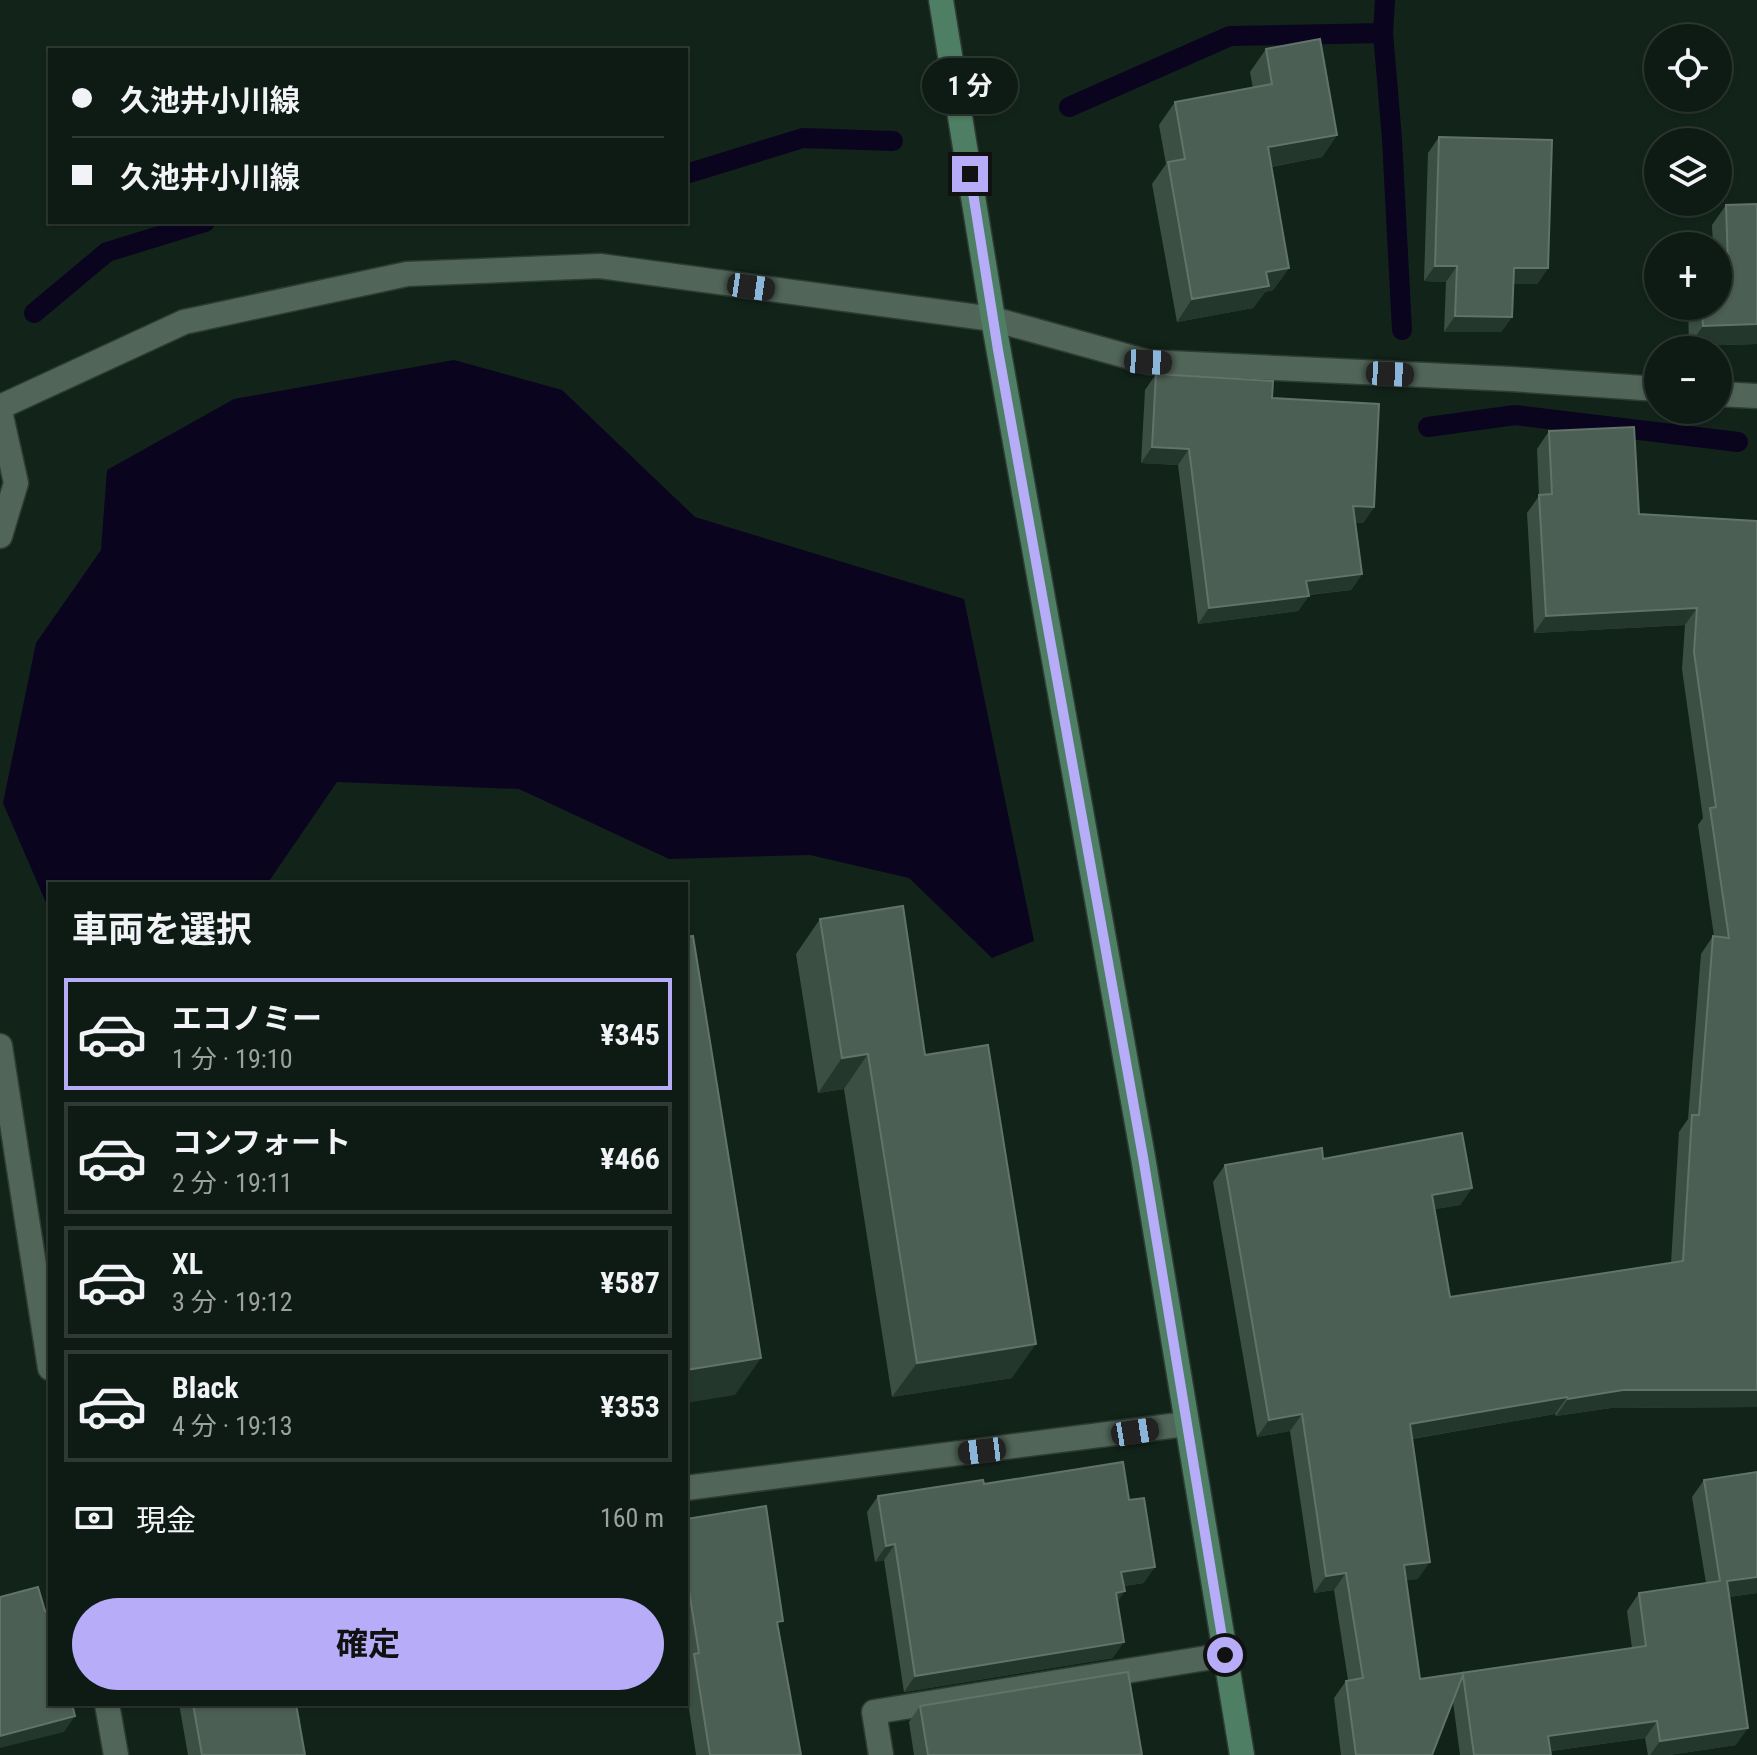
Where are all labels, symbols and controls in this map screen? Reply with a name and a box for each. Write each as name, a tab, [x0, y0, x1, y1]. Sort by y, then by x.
map controls	[1644, 24, 1732, 424]
button: locate	[1644, 24, 1732, 112]
callout: 1 分	[922, 58, 1018, 114]
text: 1 分	[947, 71, 993, 101]
text: 久池井小川線	[120, 83, 300, 118]
button: layers	[1644, 128, 1732, 216]
route end	[952, 156, 988, 192]
text: 久池井小川線	[120, 160, 300, 195]
button: +	[1644, 232, 1732, 320]
car	[726, 272, 776, 302]
button: −	[1644, 336, 1732, 424]
car	[1123, 349, 1173, 375]
car	[1365, 361, 1415, 387]
text: 車両を選択	[72, 909, 252, 951]
icon: car	[76, 998, 148, 1070]
text: エコノミー	[172, 1001, 322, 1036]
text: ¥345	[600, 1017, 660, 1052]
text: 1 分 · 19:10	[172, 1044, 292, 1074]
icon: car	[76, 1122, 148, 1194]
text: コンフォート	[172, 1125, 351, 1160]
text: ¥466	[600, 1141, 660, 1176]
text: 2 分 · 19:11	[172, 1168, 292, 1198]
icon: car	[76, 1246, 148, 1318]
text: XL	[172, 1246, 203, 1281]
text: ¥587	[600, 1265, 660, 1300]
text: 3 分 · 19:12	[172, 1287, 292, 1317]
icon: car	[76, 1370, 148, 1442]
text: Black	[172, 1370, 239, 1405]
text: ¥353	[600, 1389, 660, 1424]
text: 4 分 · 19:13	[172, 1411, 292, 1441]
car	[1109, 1416, 1161, 1448]
car	[957, 1436, 1007, 1466]
icon: cash	[72, 1496, 116, 1540]
text: 現金	[136, 1503, 196, 1538]
text: 160 m	[600, 1503, 664, 1533]
button: 確定	[72, 1598, 664, 1690]
route start	[1207, 1637, 1243, 1673]

